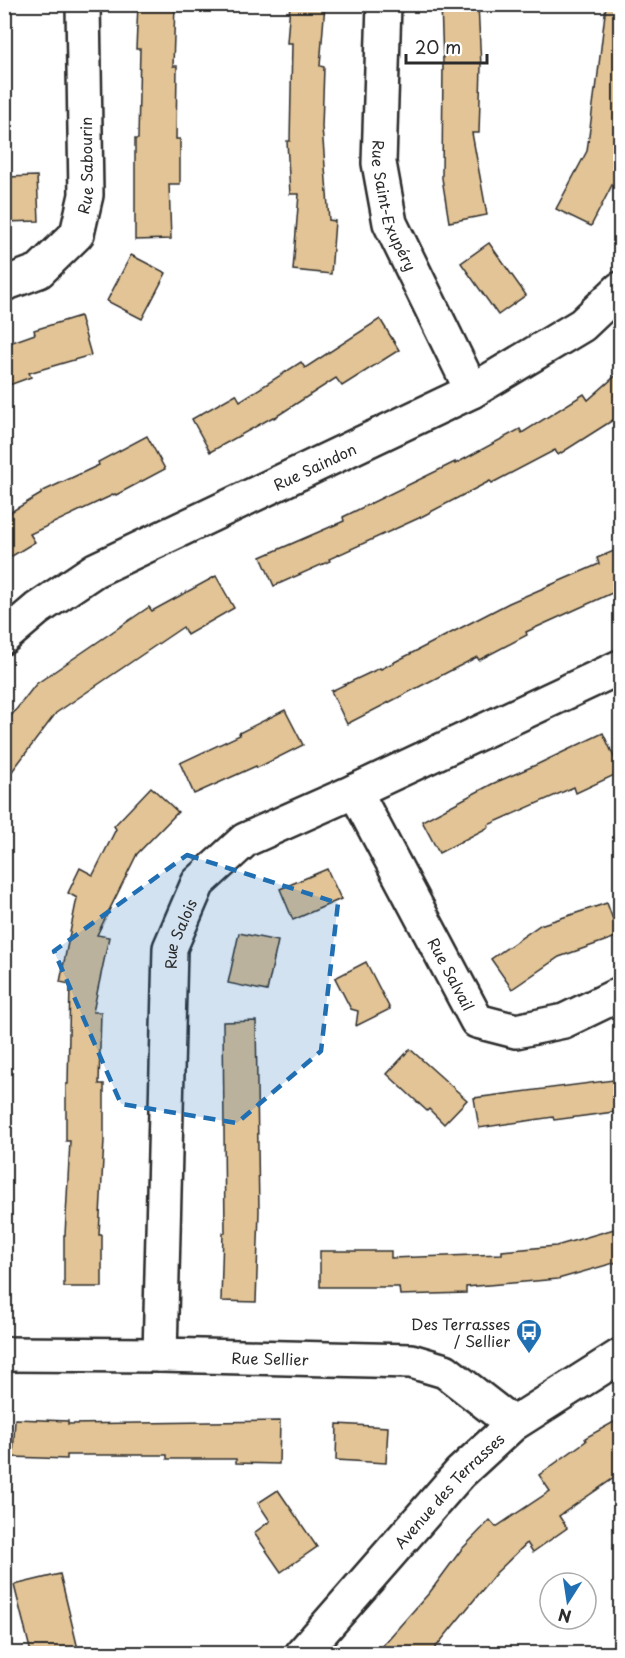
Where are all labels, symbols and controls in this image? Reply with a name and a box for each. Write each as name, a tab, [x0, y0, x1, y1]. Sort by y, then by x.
scale bar	[406, 27, 487, 65]
text: 20 m	[415, 33, 461, 60]
street label: Rue Sabourin	[71, 117, 98, 216]
street label: Rue Saint-Exupéry	[367, 140, 423, 275]
street label: Rue Saindon	[269, 436, 360, 495]
street label: Rue Salois	[158, 895, 202, 969]
street label: Rue Salvail	[423, 933, 481, 1015]
place label: Des Terrasses / Sellier	[411, 1312, 510, 1352]
bus stop icon: Des Terrasses / Sellier	[514, 1317, 544, 1355]
street label: Rue Sellier	[231, 1345, 309, 1370]
street label: Avenue des Terrasses	[388, 1427, 509, 1553]
north arrow	[538, 1571, 598, 1631]
text: N	[556, 1604, 573, 1630]

